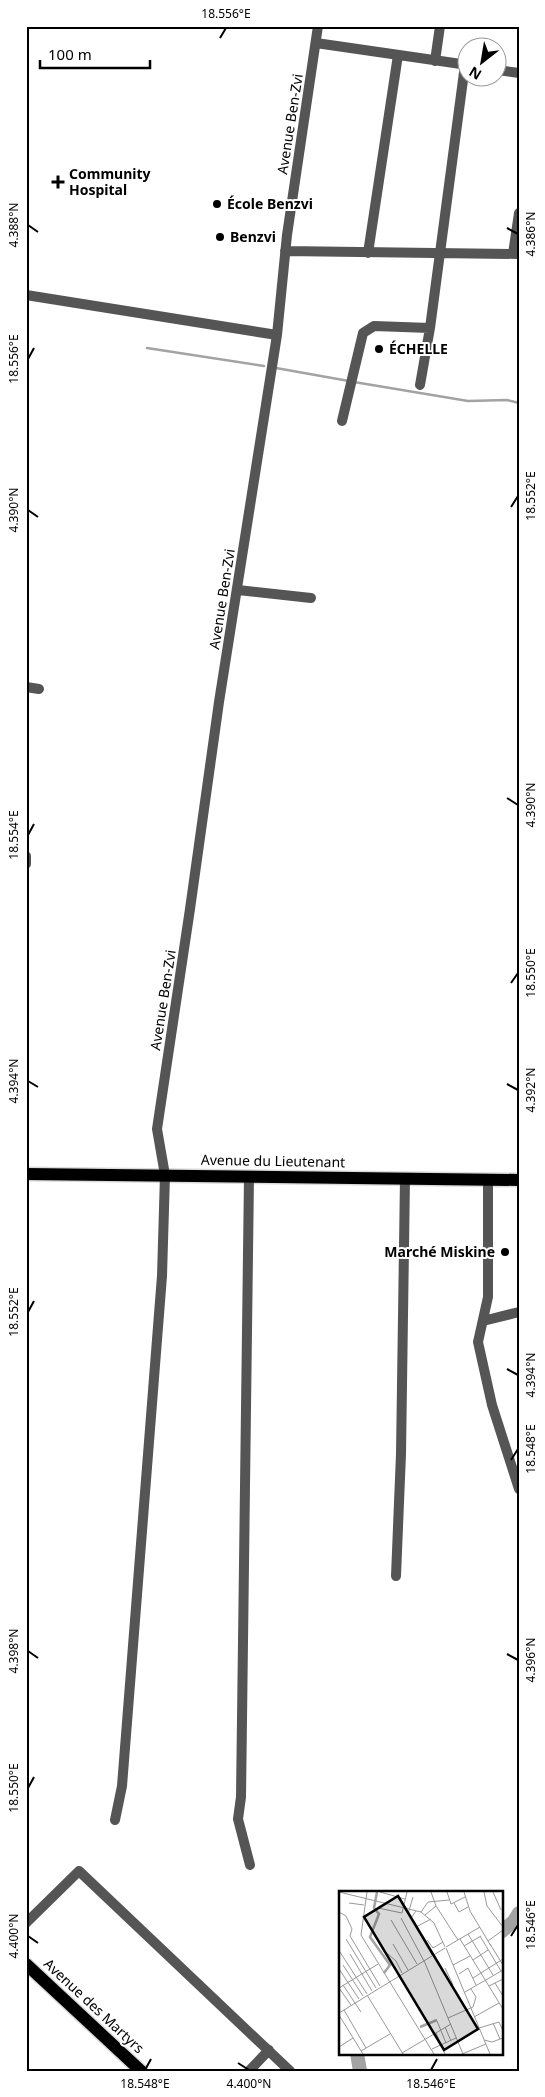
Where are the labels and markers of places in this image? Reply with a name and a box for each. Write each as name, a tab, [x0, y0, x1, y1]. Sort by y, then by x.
place label: Community Hospital	[69, 164, 151, 199]
marker: Community Hospital	[51, 175, 65, 189]
place label: École Benzvi	[227, 194, 313, 213]
marker: École Benzvi	[211, 198, 223, 210]
place label: Benzvi	[230, 227, 276, 246]
marker: Benzvi	[214, 231, 226, 243]
place label: ÉCHELLE	[389, 339, 448, 358]
marker: ÉCHELLE	[373, 343, 385, 355]
place label: Marché Miskine	[384, 1242, 495, 1261]
marker: Marché Miskine	[499, 1246, 511, 1258]

